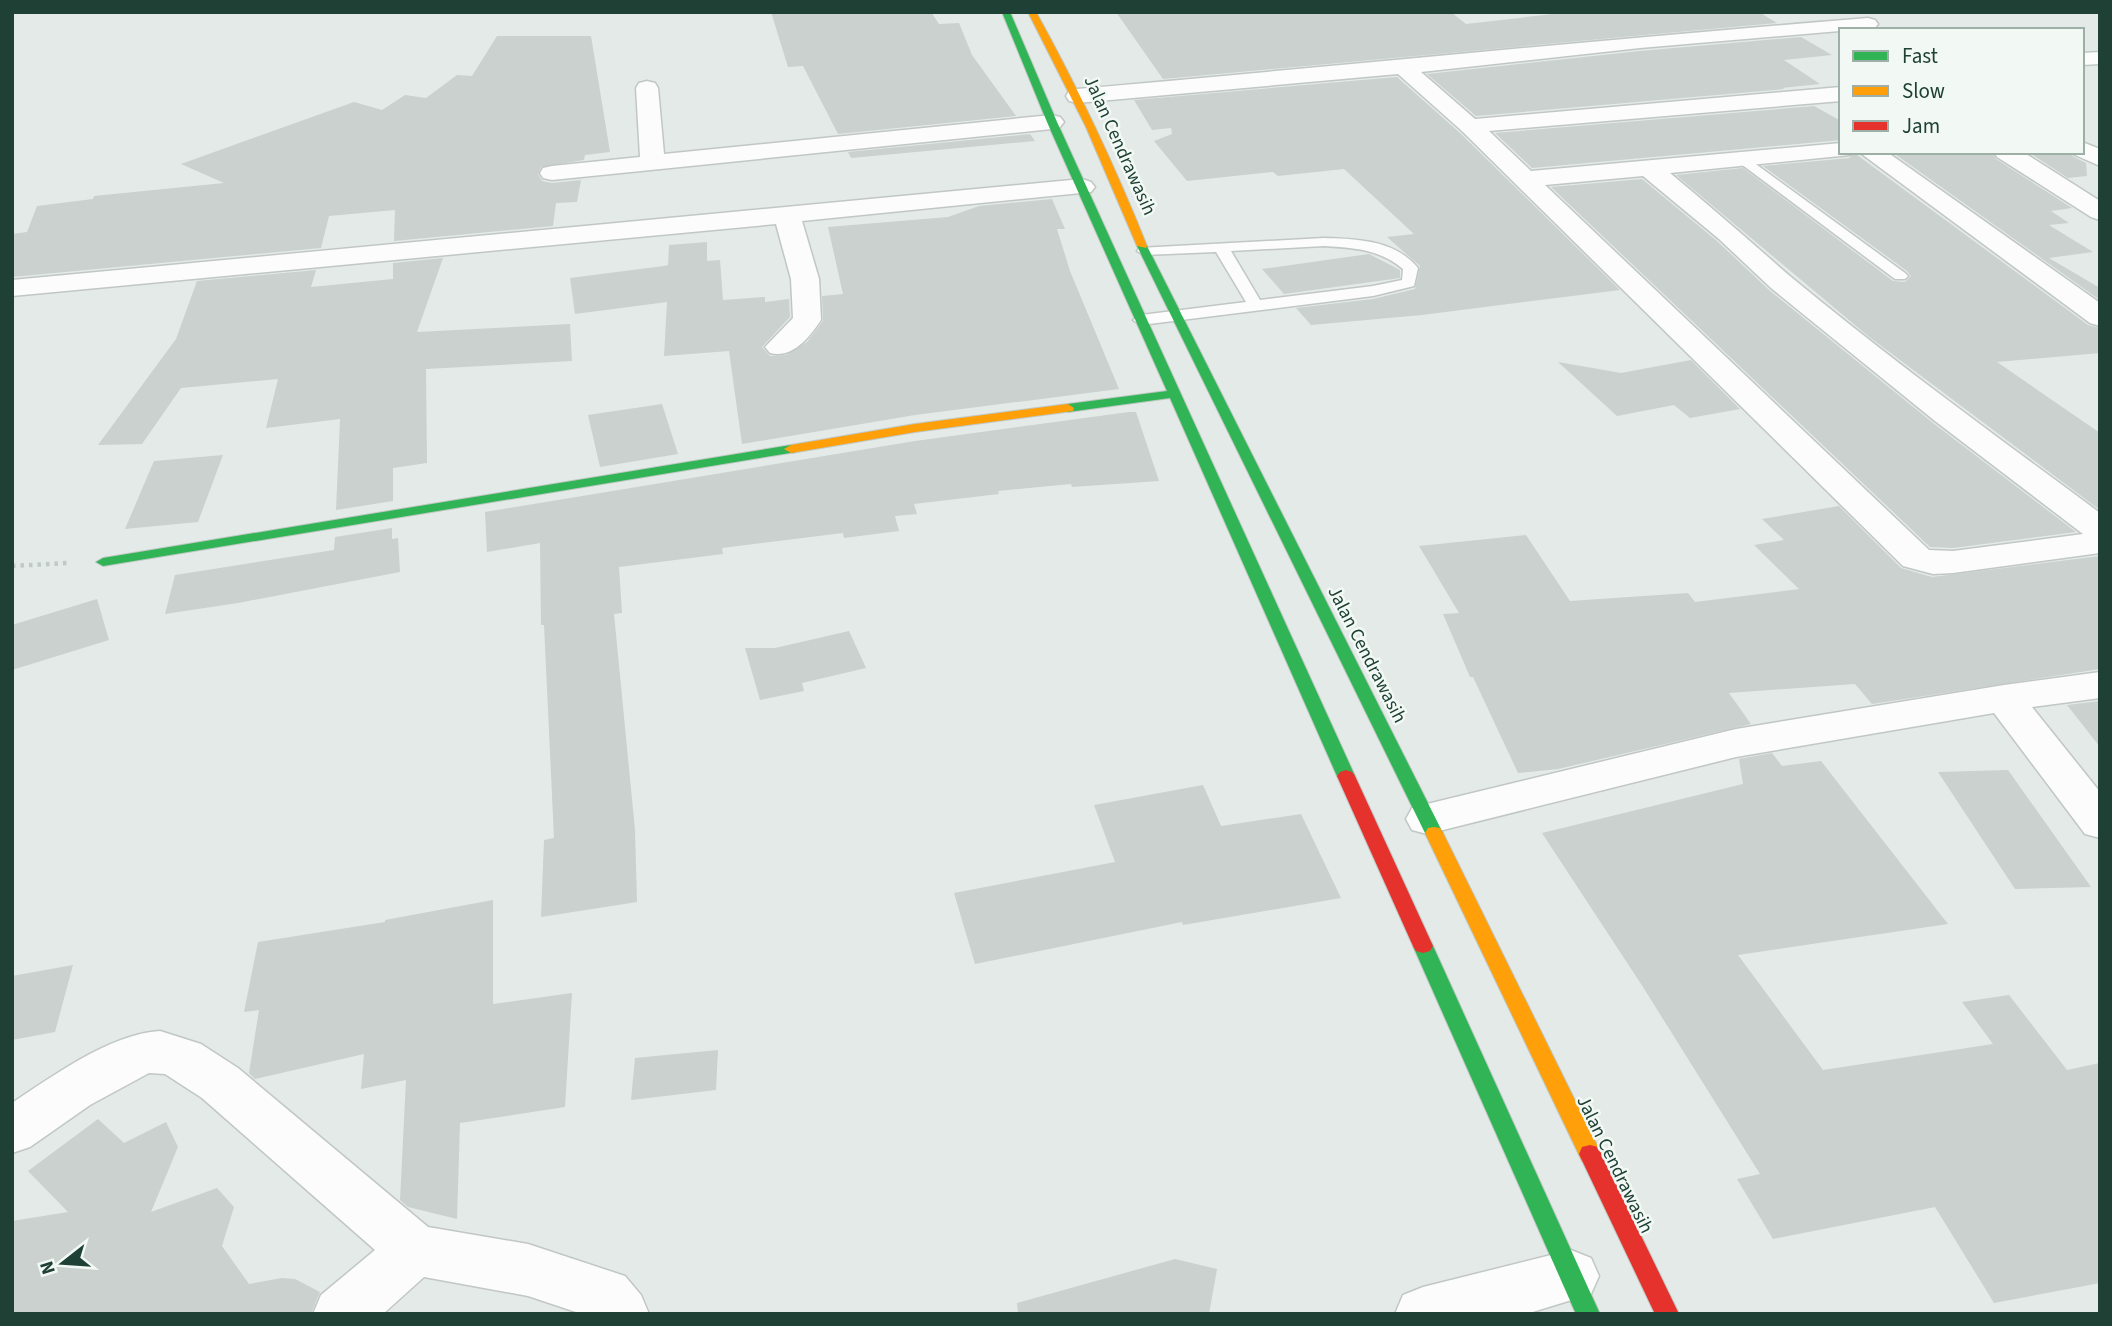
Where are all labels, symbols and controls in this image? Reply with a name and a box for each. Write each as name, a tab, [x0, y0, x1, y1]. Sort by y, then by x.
legend	[1839, 28, 2084, 154]
text: Fast	[1902, 41, 1938, 71]
street label: Jalan Cendrawasih	[1077, 71, 1163, 220]
text: Slow	[1902, 76, 1945, 106]
text: Jam	[1902, 111, 1940, 141]
street label: Jalan Cendrawasih	[1321, 582, 1413, 728]
street label: Jalan Cendrawasih	[1570, 1091, 1660, 1238]
north arrow	[28, 1228, 98, 1298]
text: N	[33, 1258, 63, 1278]

